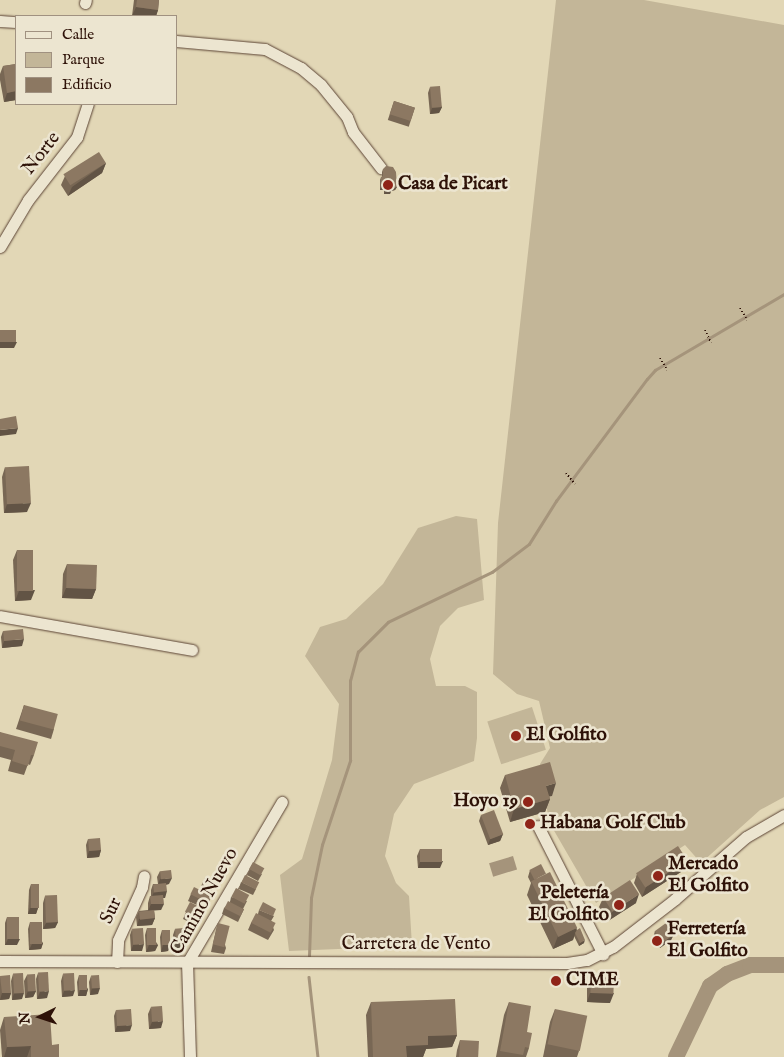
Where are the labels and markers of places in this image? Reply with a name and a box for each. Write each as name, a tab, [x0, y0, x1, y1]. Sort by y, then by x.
place label: Casa de Picart	[398, 174, 508, 196]
marker: Casa de Picart	[382, 179, 394, 191]
place label: El Golfito	[526, 725, 607, 747]
marker: El Golfito	[510, 730, 522, 742]
place label: Hoyo 19	[453, 791, 518, 813]
marker: Hoyo 19	[522, 796, 534, 808]
place label: Habana Golf Club	[540, 813, 686, 835]
marker: Habana Golf Club	[524, 818, 536, 830]
place label: Mercado El Golfito	[668, 854, 749, 898]
marker: Mercado El Golfito	[652, 870, 664, 882]
place label: Peletería El Golfito	[528, 883, 609, 927]
marker: Peletería El Golfito	[613, 899, 625, 911]
place label: Ferretería El Golfito	[667, 919, 748, 963]
marker: Ferretería El Golfito	[651, 935, 663, 947]
place label: CIME	[566, 970, 619, 992]
marker: CIME	[550, 975, 562, 987]

